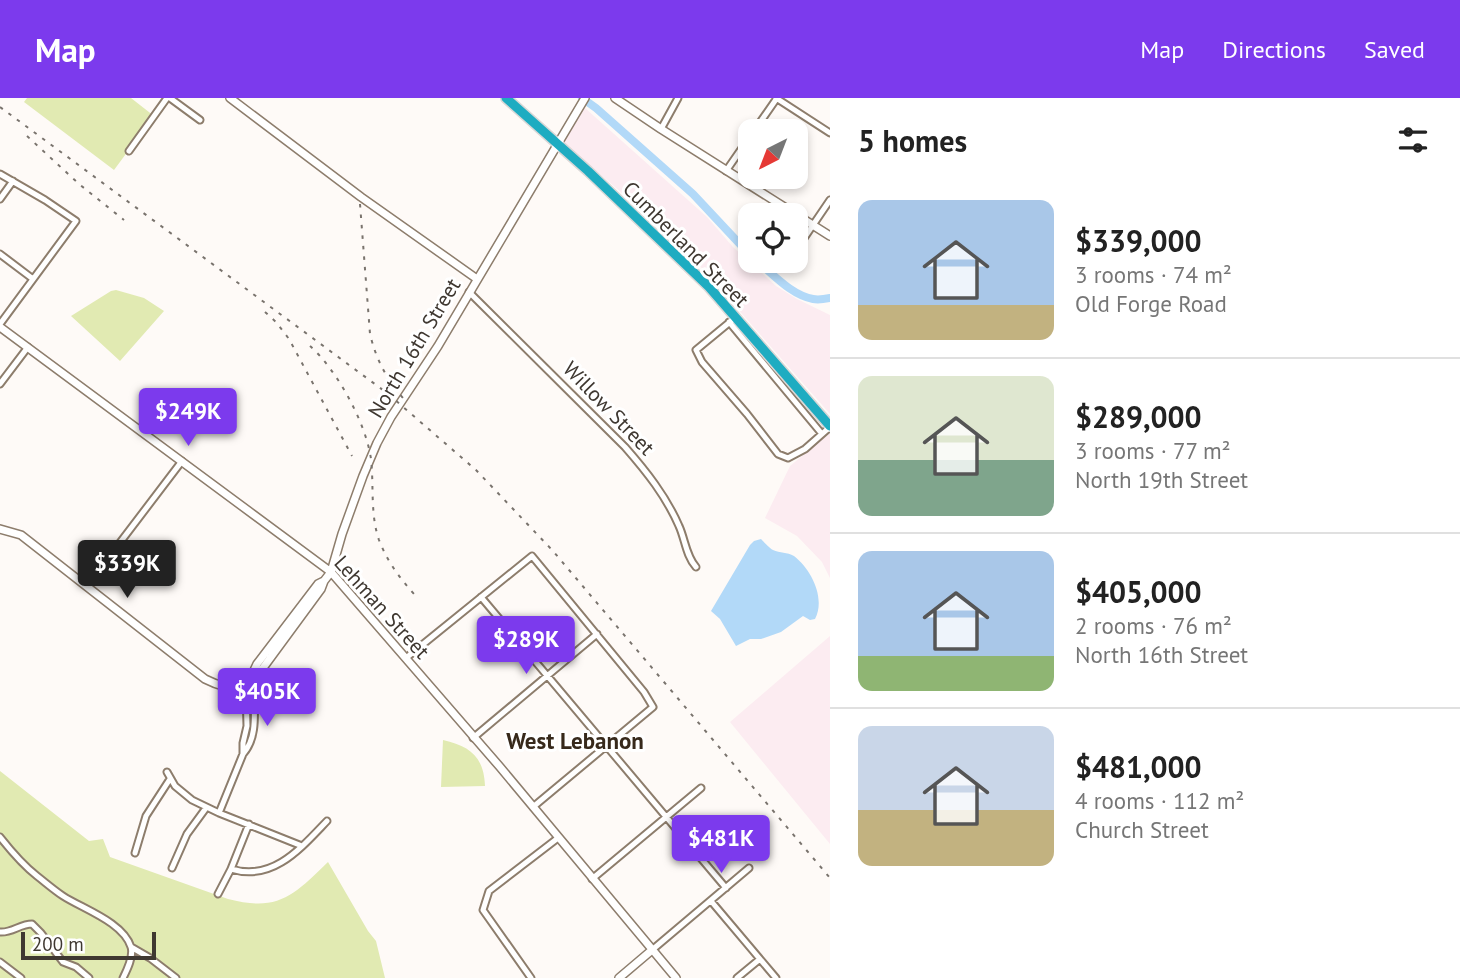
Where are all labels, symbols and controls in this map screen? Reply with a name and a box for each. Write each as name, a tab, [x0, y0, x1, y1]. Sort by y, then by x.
text: Map	[35, 28, 96, 71]
text: Map	[1140, 34, 1184, 65]
text: Directions	[1222, 34, 1326, 65]
text: Saved	[1364, 34, 1425, 65]
north arrow	[738, 119, 808, 189]
map controls	[738, 119, 808, 273]
text: 5 homes	[858, 121, 967, 160]
icon: filters	[1394, 121, 1432, 159]
street label: Cumberland Street	[617, 175, 755, 313]
button: locate	[738, 203, 808, 273]
text: $339,000	[1075, 221, 1202, 260]
icon: home	[914, 228, 998, 312]
text: 3 rooms · 74 m²	[1075, 260, 1232, 289]
street label: North 16th Street	[362, 273, 466, 423]
text: Old Forge Road	[1075, 289, 1227, 318]
street label: Willow Street	[557, 355, 661, 461]
pin: $249K	[139, 388, 237, 448]
text: $249K	[155, 396, 221, 425]
text: $289,000	[1075, 397, 1202, 436]
icon: home	[914, 404, 998, 488]
text: 3 rooms · 77 m²	[1075, 436, 1231, 465]
text: North 19th Street	[1075, 465, 1248, 494]
pin: $339K	[78, 540, 176, 600]
text: $339K	[94, 548, 160, 577]
street label: Lehman Street	[328, 550, 436, 664]
text: $405,000	[1075, 572, 1202, 611]
icon: home	[914, 579, 998, 663]
text: 2 rooms · 76 m²	[1075, 611, 1232, 640]
pin: $289K	[477, 616, 575, 676]
text: $289K	[493, 624, 559, 653]
text: North 16th Street	[1075, 640, 1248, 669]
pin: $405K	[218, 668, 316, 728]
text: $405K	[234, 676, 300, 705]
district label: West Lebanon	[506, 726, 644, 755]
text: $481,000	[1075, 747, 1202, 786]
icon: home	[914, 754, 998, 838]
text: 4 rooms · 112 m²	[1075, 786, 1244, 815]
text: Church Street	[1075, 815, 1209, 844]
pin: $481K	[672, 816, 770, 875]
text: $481K	[688, 823, 754, 852]
scale bar	[21, 929, 156, 961]
text: 200 m	[32, 932, 84, 956]

